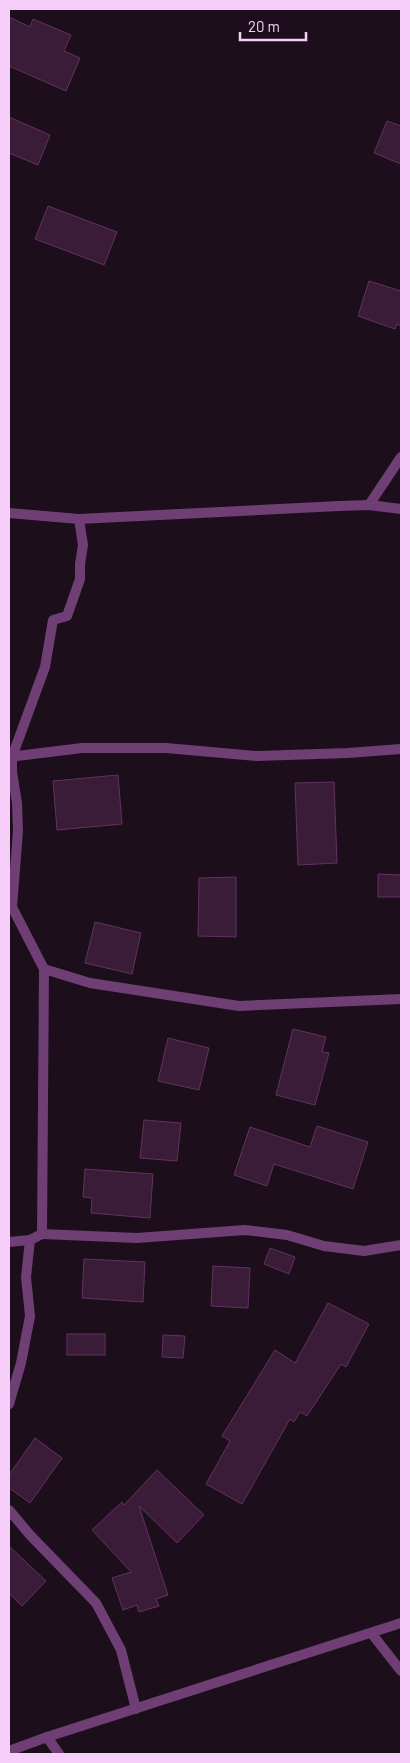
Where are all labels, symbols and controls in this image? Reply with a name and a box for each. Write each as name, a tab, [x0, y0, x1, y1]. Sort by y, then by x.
scale bar	[240, 10, 306, 42]
text: 20 m	[248, 17, 280, 35]

